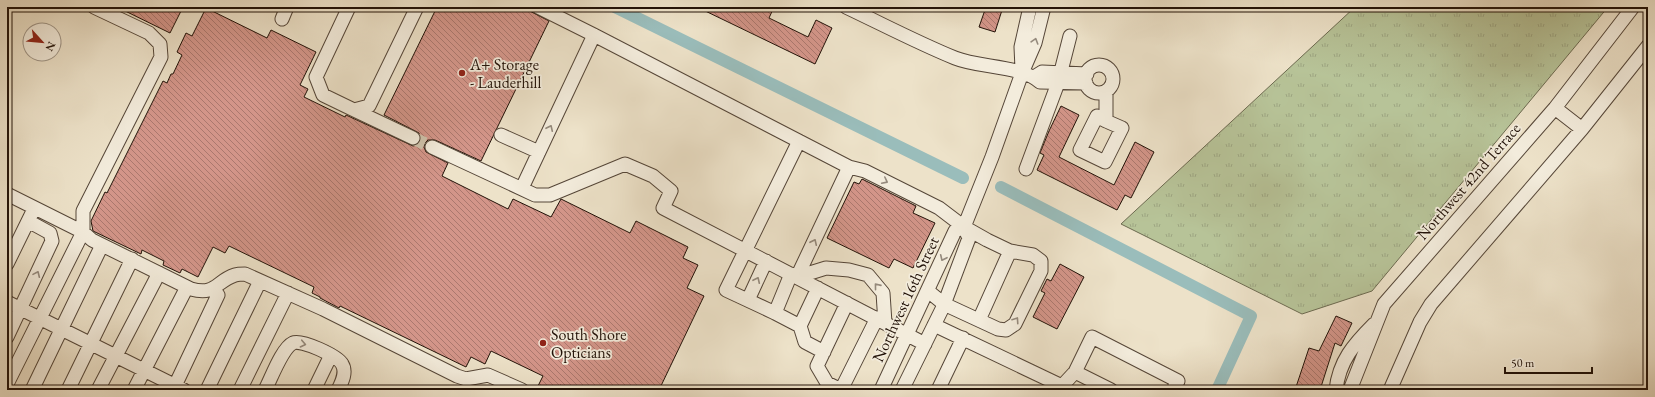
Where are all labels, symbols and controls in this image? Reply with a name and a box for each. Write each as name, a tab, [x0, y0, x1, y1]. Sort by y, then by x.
north arrow	[22, 22, 62, 62]
one-way arrow	[1030, 37, 1039, 44]
text: N	[43, 39, 59, 54]
place label: A+ Storage - Lauderhill	[469, 54, 541, 93]
marker: A+ Storage - Lauderhill	[457, 68, 467, 78]
street label: Northwest 42nd Terrace	[1412, 118, 1525, 244]
one-way arrow	[545, 125, 553, 132]
one-way arrow	[881, 176, 888, 184]
street label: Northwest 16th Street	[867, 233, 944, 365]
one-way arrow	[809, 238, 817, 246]
one-way arrow	[940, 254, 948, 261]
one-way arrow	[32, 270, 40, 278]
one-way arrow	[752, 277, 760, 285]
one-way arrow	[875, 283, 882, 290]
one-way arrow	[1011, 318, 1018, 325]
place label: South Shore Opticians	[551, 324, 626, 363]
marker: South Shore Opticians	[538, 338, 548, 348]
one-way arrow	[300, 339, 306, 347]
scale bar	[1505, 349, 1592, 375]
text: 50 m	[1511, 355, 1535, 371]

